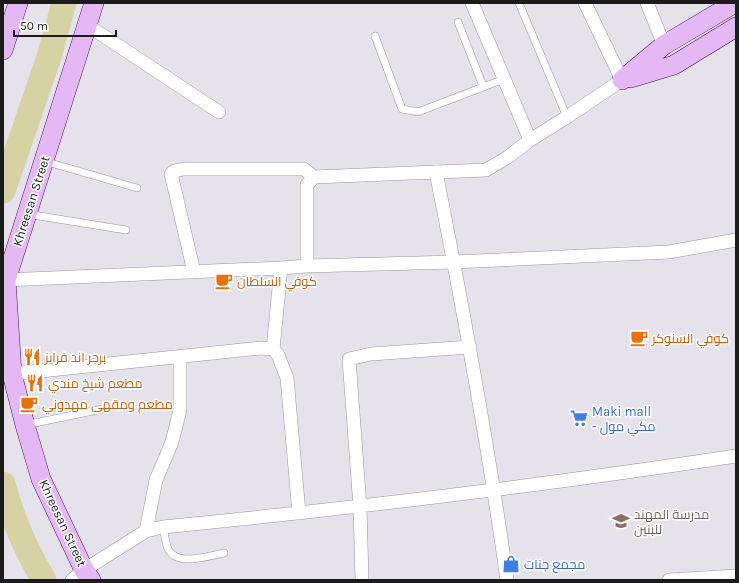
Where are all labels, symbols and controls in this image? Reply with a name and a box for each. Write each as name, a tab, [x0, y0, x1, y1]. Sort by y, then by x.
scale bar	[14, 12, 116, 38]
text: 50 m	[20, 19, 48, 33]
street label: Khreesan Street	[9, 154, 53, 248]
cafe icon: كوفي السلطان	[214, 271, 234, 291]
place label: كوفي السلطان	[237, 274, 317, 292]
cafe icon: كوفي السنوكر	[629, 328, 649, 348]
place label: كوفي السنوكر	[651, 331, 729, 349]
restaurant icon: برجر اند فرايز	[22, 347, 42, 367]
place label: برجر اند فرايز	[44, 350, 106, 365]
restaurant icon: مطعم شيخ مندي	[25, 373, 45, 393]
place label: مطعم شيخ مندي	[48, 376, 143, 394]
cafe icon: مطعم ومقهى مهدوني	[19, 394, 39, 414]
place label: مطعم ومقهى مهدوني	[42, 397, 173, 415]
place label: Maki mall - مكي مول	[592, 404, 656, 437]
supermarket icon: Maki mall - مكي مول	[569, 408, 589, 428]
street label: Khreesan Street	[36, 477, 90, 569]
place label: مدرسة المهند للبنين	[634, 507, 709, 537]
school or university icon: مدرسة المهند للبنين	[611, 511, 631, 531]
shop icon: مجمع جنات	[501, 554, 521, 574]
place label: مجمع جنات	[524, 557, 585, 573]

